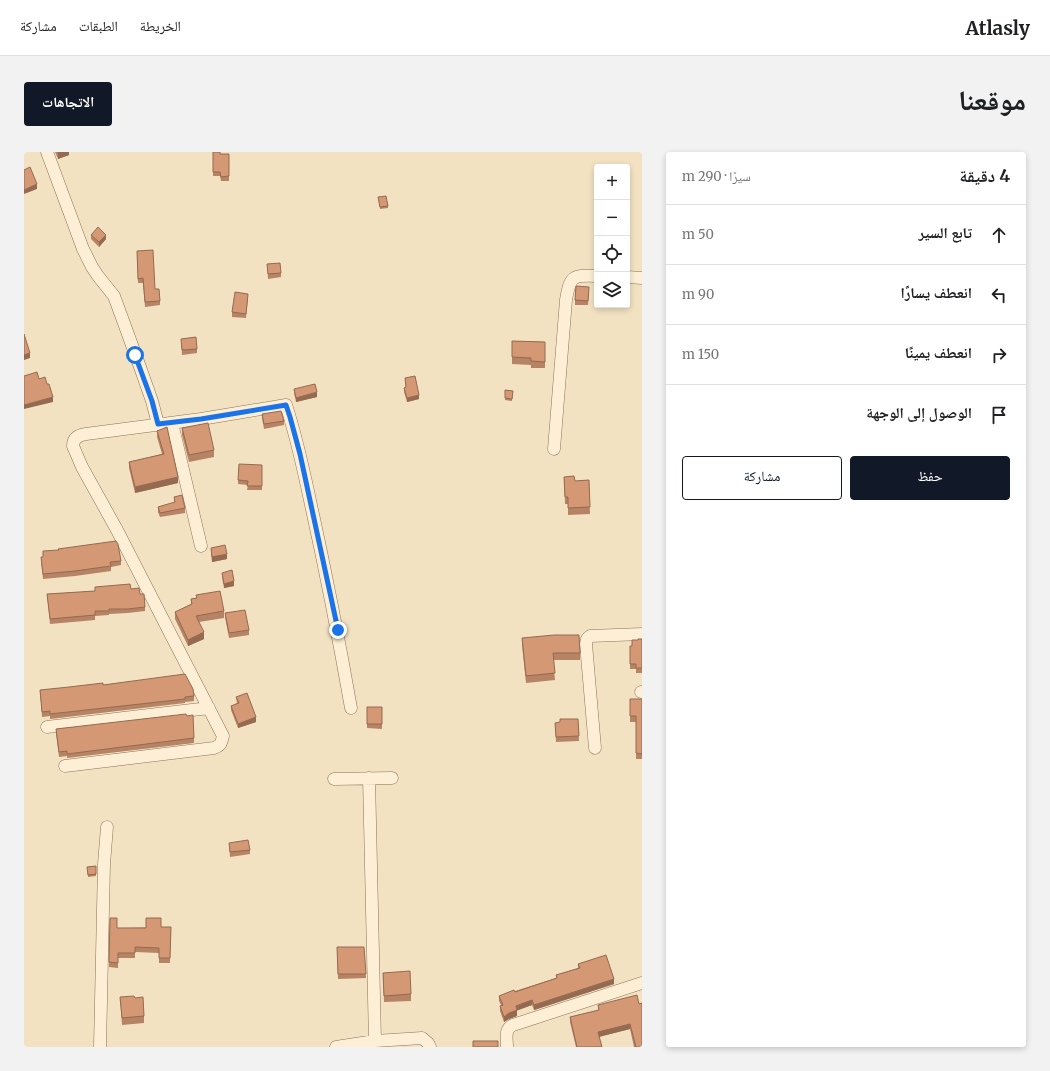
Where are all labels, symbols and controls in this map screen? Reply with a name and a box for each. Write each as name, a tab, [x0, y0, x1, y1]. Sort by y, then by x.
text: Atlasly	[966, 16, 1030, 40]
text: مشاركة	[20, 17, 57, 35]
text: الطبقات	[79, 17, 118, 35]
text: الخريطة	[140, 17, 181, 35]
button: الاتجاهات	[24, 82, 112, 126]
text: موقعنا	[958, 82, 1026, 118]
map controls	[594, 164, 630, 308]
button: +	[594, 164, 630, 200]
text: 4 دقيقة	[959, 165, 1010, 187]
text: سيرًا · 290 m	[682, 168, 751, 185]
button: −	[594, 200, 630, 236]
text: تابع السير	[918, 223, 972, 242]
icon: ahead	[988, 224, 1010, 246]
text: 50 m	[682, 226, 714, 243]
button: locate	[594, 236, 630, 272]
button: layers	[594, 272, 630, 308]
text: انعطف يسارًا	[900, 283, 972, 302]
icon: left	[988, 284, 1010, 306]
text: 90 m	[682, 286, 714, 303]
text: انعطف يمينًا	[905, 343, 972, 362]
icon: right	[988, 344, 1010, 366]
route start	[126, 346, 144, 364]
text: 150 m	[682, 346, 719, 363]
text: الوصول إلى الوجهة	[866, 403, 972, 422]
icon: arrive	[988, 404, 1010, 426]
button: مشاركة	[682, 456, 842, 500]
button: حفظ	[850, 456, 1010, 500]
route end	[329, 621, 347, 639]

